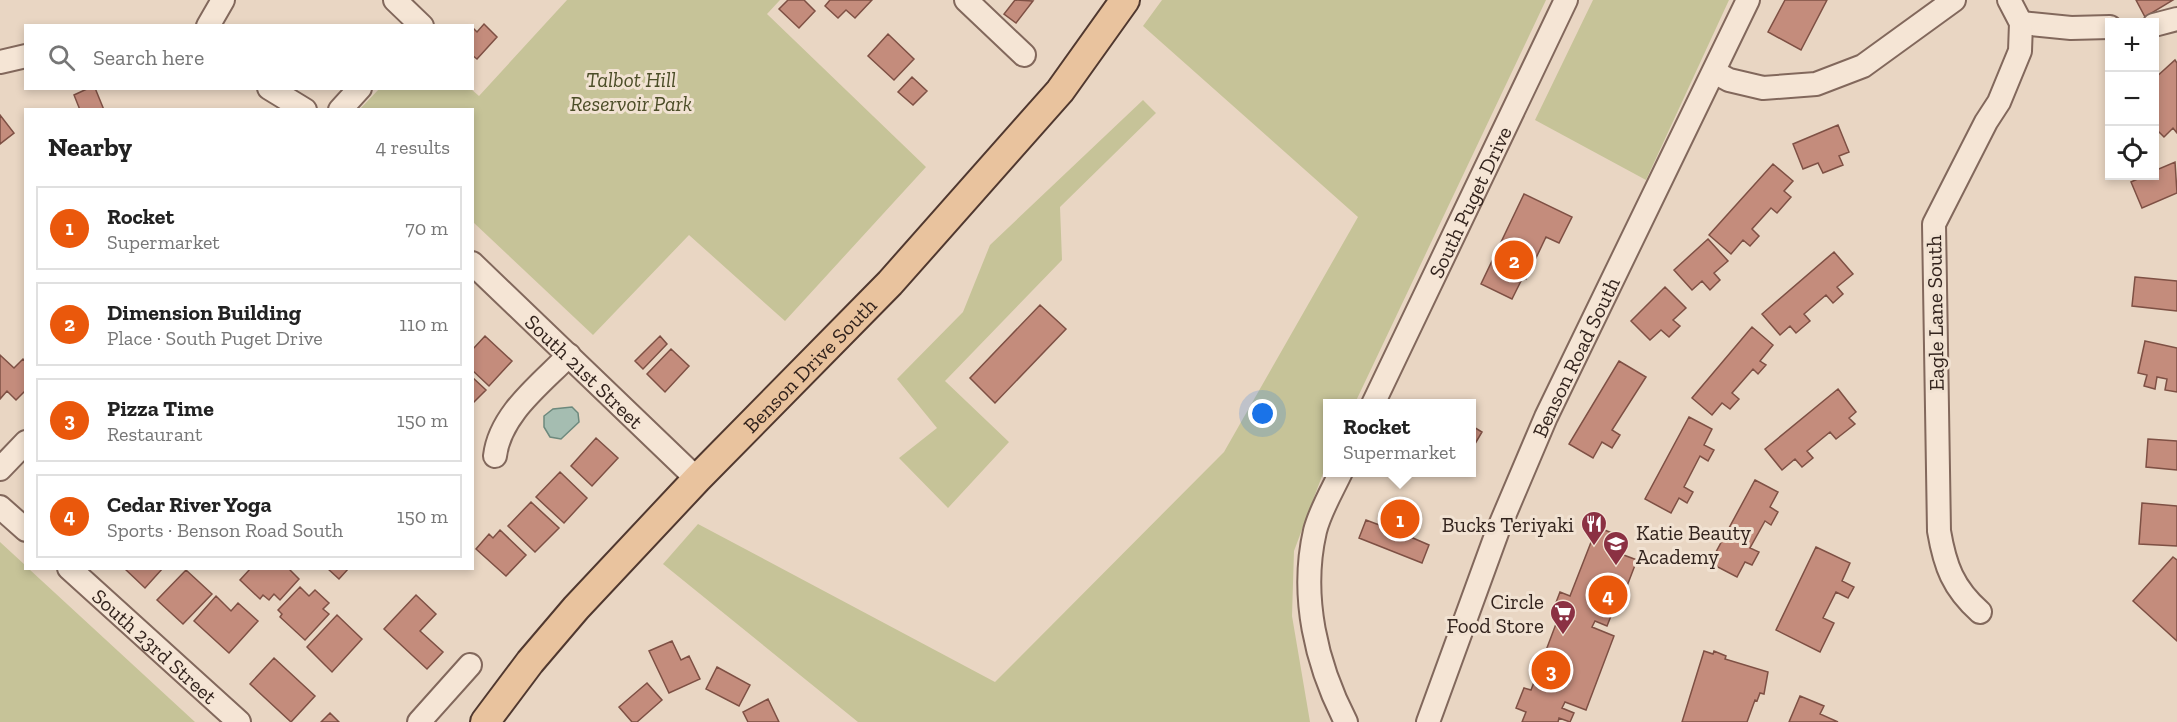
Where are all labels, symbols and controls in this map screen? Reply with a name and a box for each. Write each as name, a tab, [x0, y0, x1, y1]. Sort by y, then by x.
map controls	[2105, 18, 2159, 180]
button: +	[2105, 18, 2159, 72]
search box	[24, 24, 474, 90]
icon: search	[45, 41, 78, 74]
text: Search here	[93, 44, 204, 71]
park label: Talbot Hill Reservoir Park	[570, 67, 692, 116]
button: −	[2105, 72, 2159, 126]
street label: South Puget Drive	[1423, 122, 1516, 282]
button: locate	[2105, 126, 2159, 180]
text: Nearby	[48, 131, 132, 163]
text: 4 results	[375, 135, 450, 159]
text: Rocket	[107, 203, 174, 230]
text: 1	[65, 216, 74, 240]
text: 70 m	[405, 216, 448, 240]
text: Supermarket	[107, 230, 220, 254]
street label: Eagle Lane South	[1921, 235, 1949, 391]
pin: 2	[1494, 238, 1534, 282]
street label: Benson Road South	[1526, 273, 1625, 441]
street label: Benson Drive South	[738, 292, 881, 437]
text: Dimension Building	[107, 299, 301, 326]
street label: South 21st Street	[520, 309, 649, 434]
text: 2	[64, 312, 75, 336]
text: 110 m	[399, 312, 448, 336]
text: Place · South Puget Drive	[107, 326, 323, 350]
text: Pizza Time	[107, 395, 214, 422]
your location	[1248, 399, 1277, 428]
popup	[1323, 399, 1476, 477]
text: 3	[64, 408, 75, 432]
text: 150 m	[397, 408, 448, 432]
text: Rocket	[1343, 413, 1410, 440]
text: Restaurant	[107, 422, 203, 446]
text: Supermarket	[1343, 440, 1456, 464]
text: Cedar River Yoga	[107, 491, 272, 518]
pin: 1	[1380, 496, 1420, 542]
text: 4	[64, 504, 75, 528]
text: 150 m	[397, 504, 448, 528]
restaurant icon: Bucks Teriyaki	[1579, 509, 1609, 547]
place label: Bucks Teriyaki	[1442, 512, 1574, 537]
text: Sports · Benson Road South	[107, 518, 343, 542]
place label: Katie Beauty Academy	[1636, 520, 1751, 569]
school or university icon: Katie Beauty Academy	[1601, 529, 1631, 567]
pin: 4	[1588, 572, 1628, 618]
street label: South 23rd Street	[87, 583, 223, 709]
place label: Circle Food Store	[1446, 589, 1544, 638]
supermarket icon: Circle Food Store	[1548, 598, 1578, 636]
pin: 3	[1532, 648, 1570, 692]

